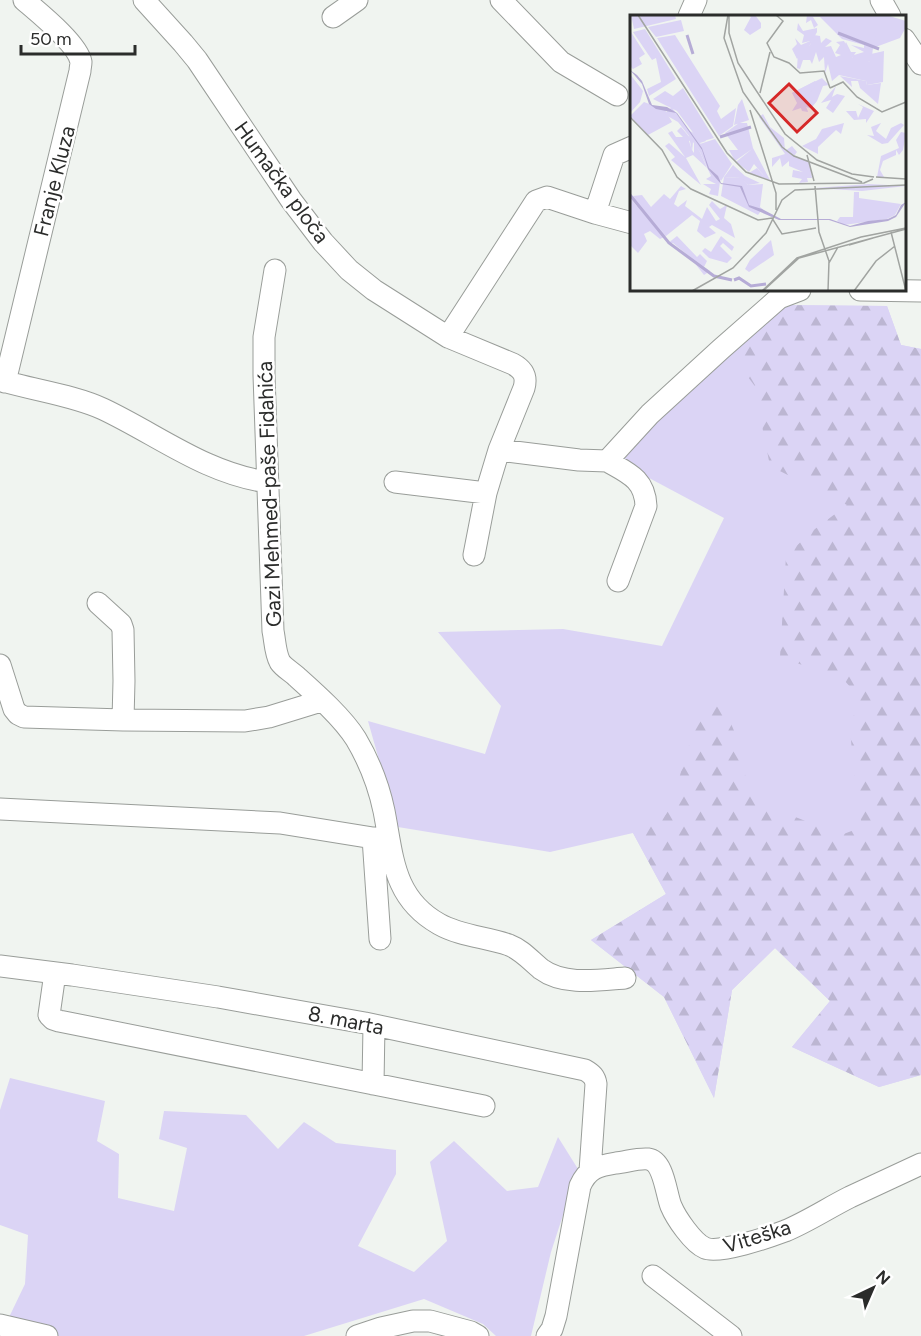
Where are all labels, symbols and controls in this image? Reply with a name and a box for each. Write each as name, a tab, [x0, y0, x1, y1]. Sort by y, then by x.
inset map	[630, 15, 906, 291]
scale bar	[21, 18, 135, 56]
text: 50 m	[30, 28, 72, 50]
street label: Humačka ploča	[229, 116, 335, 248]
street label: Franje Kluza	[28, 123, 80, 239]
street label: Gazi Mehmed-paše Fidahića	[252, 361, 286, 627]
street label: 8. marta	[306, 1000, 386, 1040]
street label: Viteška	[720, 1214, 794, 1258]
north arrow	[843, 1258, 903, 1318]
text: N	[872, 1266, 894, 1289]

